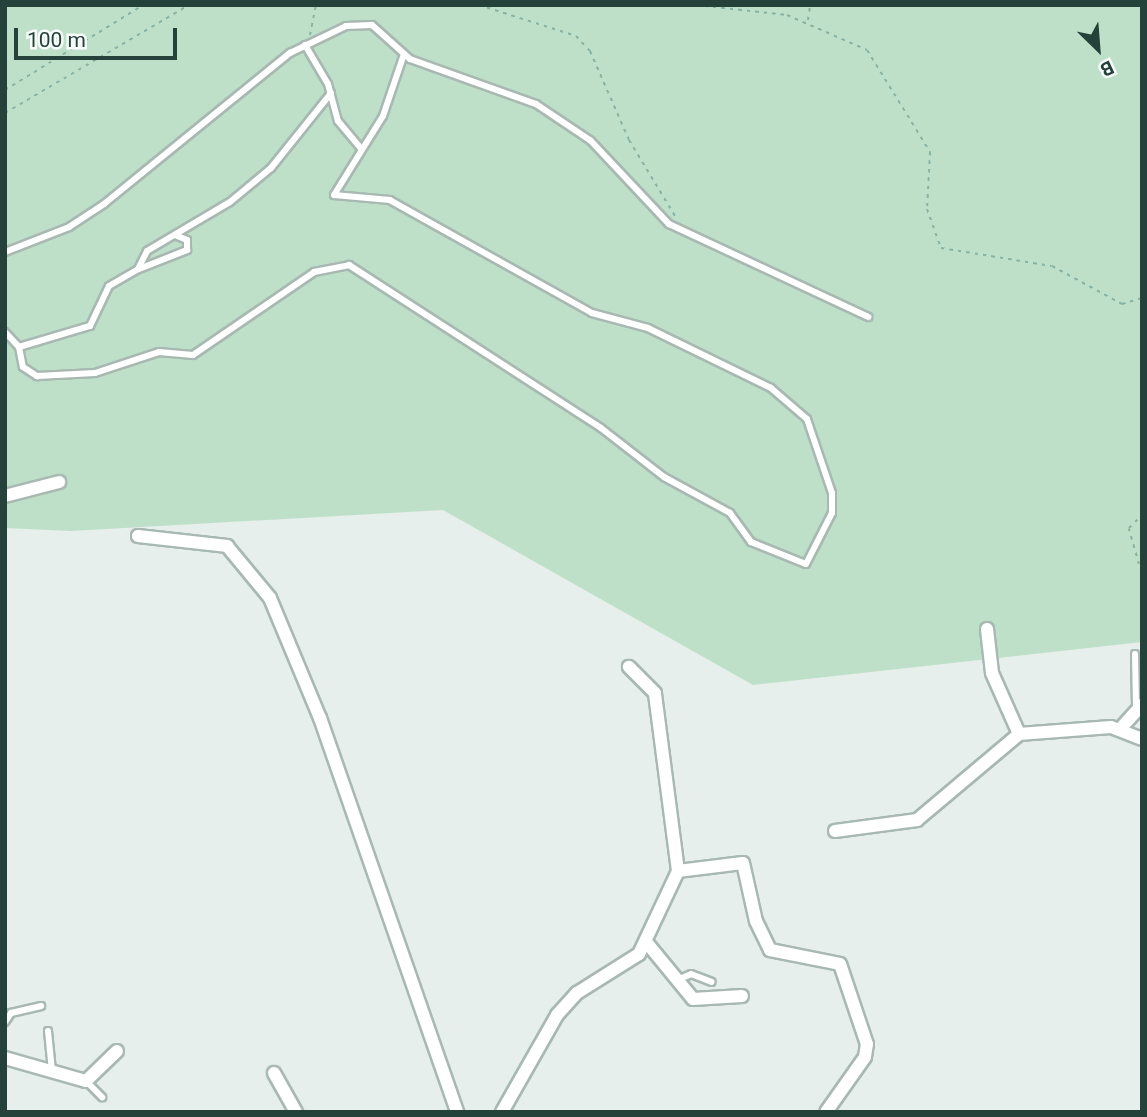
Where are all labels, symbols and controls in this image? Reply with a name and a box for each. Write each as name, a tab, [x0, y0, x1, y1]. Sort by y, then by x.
scale bar	[18, 14, 180, 58]
north arrow	[1063, 14, 1133, 84]
text: 100 m	[27, 28, 86, 52]
text: B	[1097, 55, 1117, 81]

